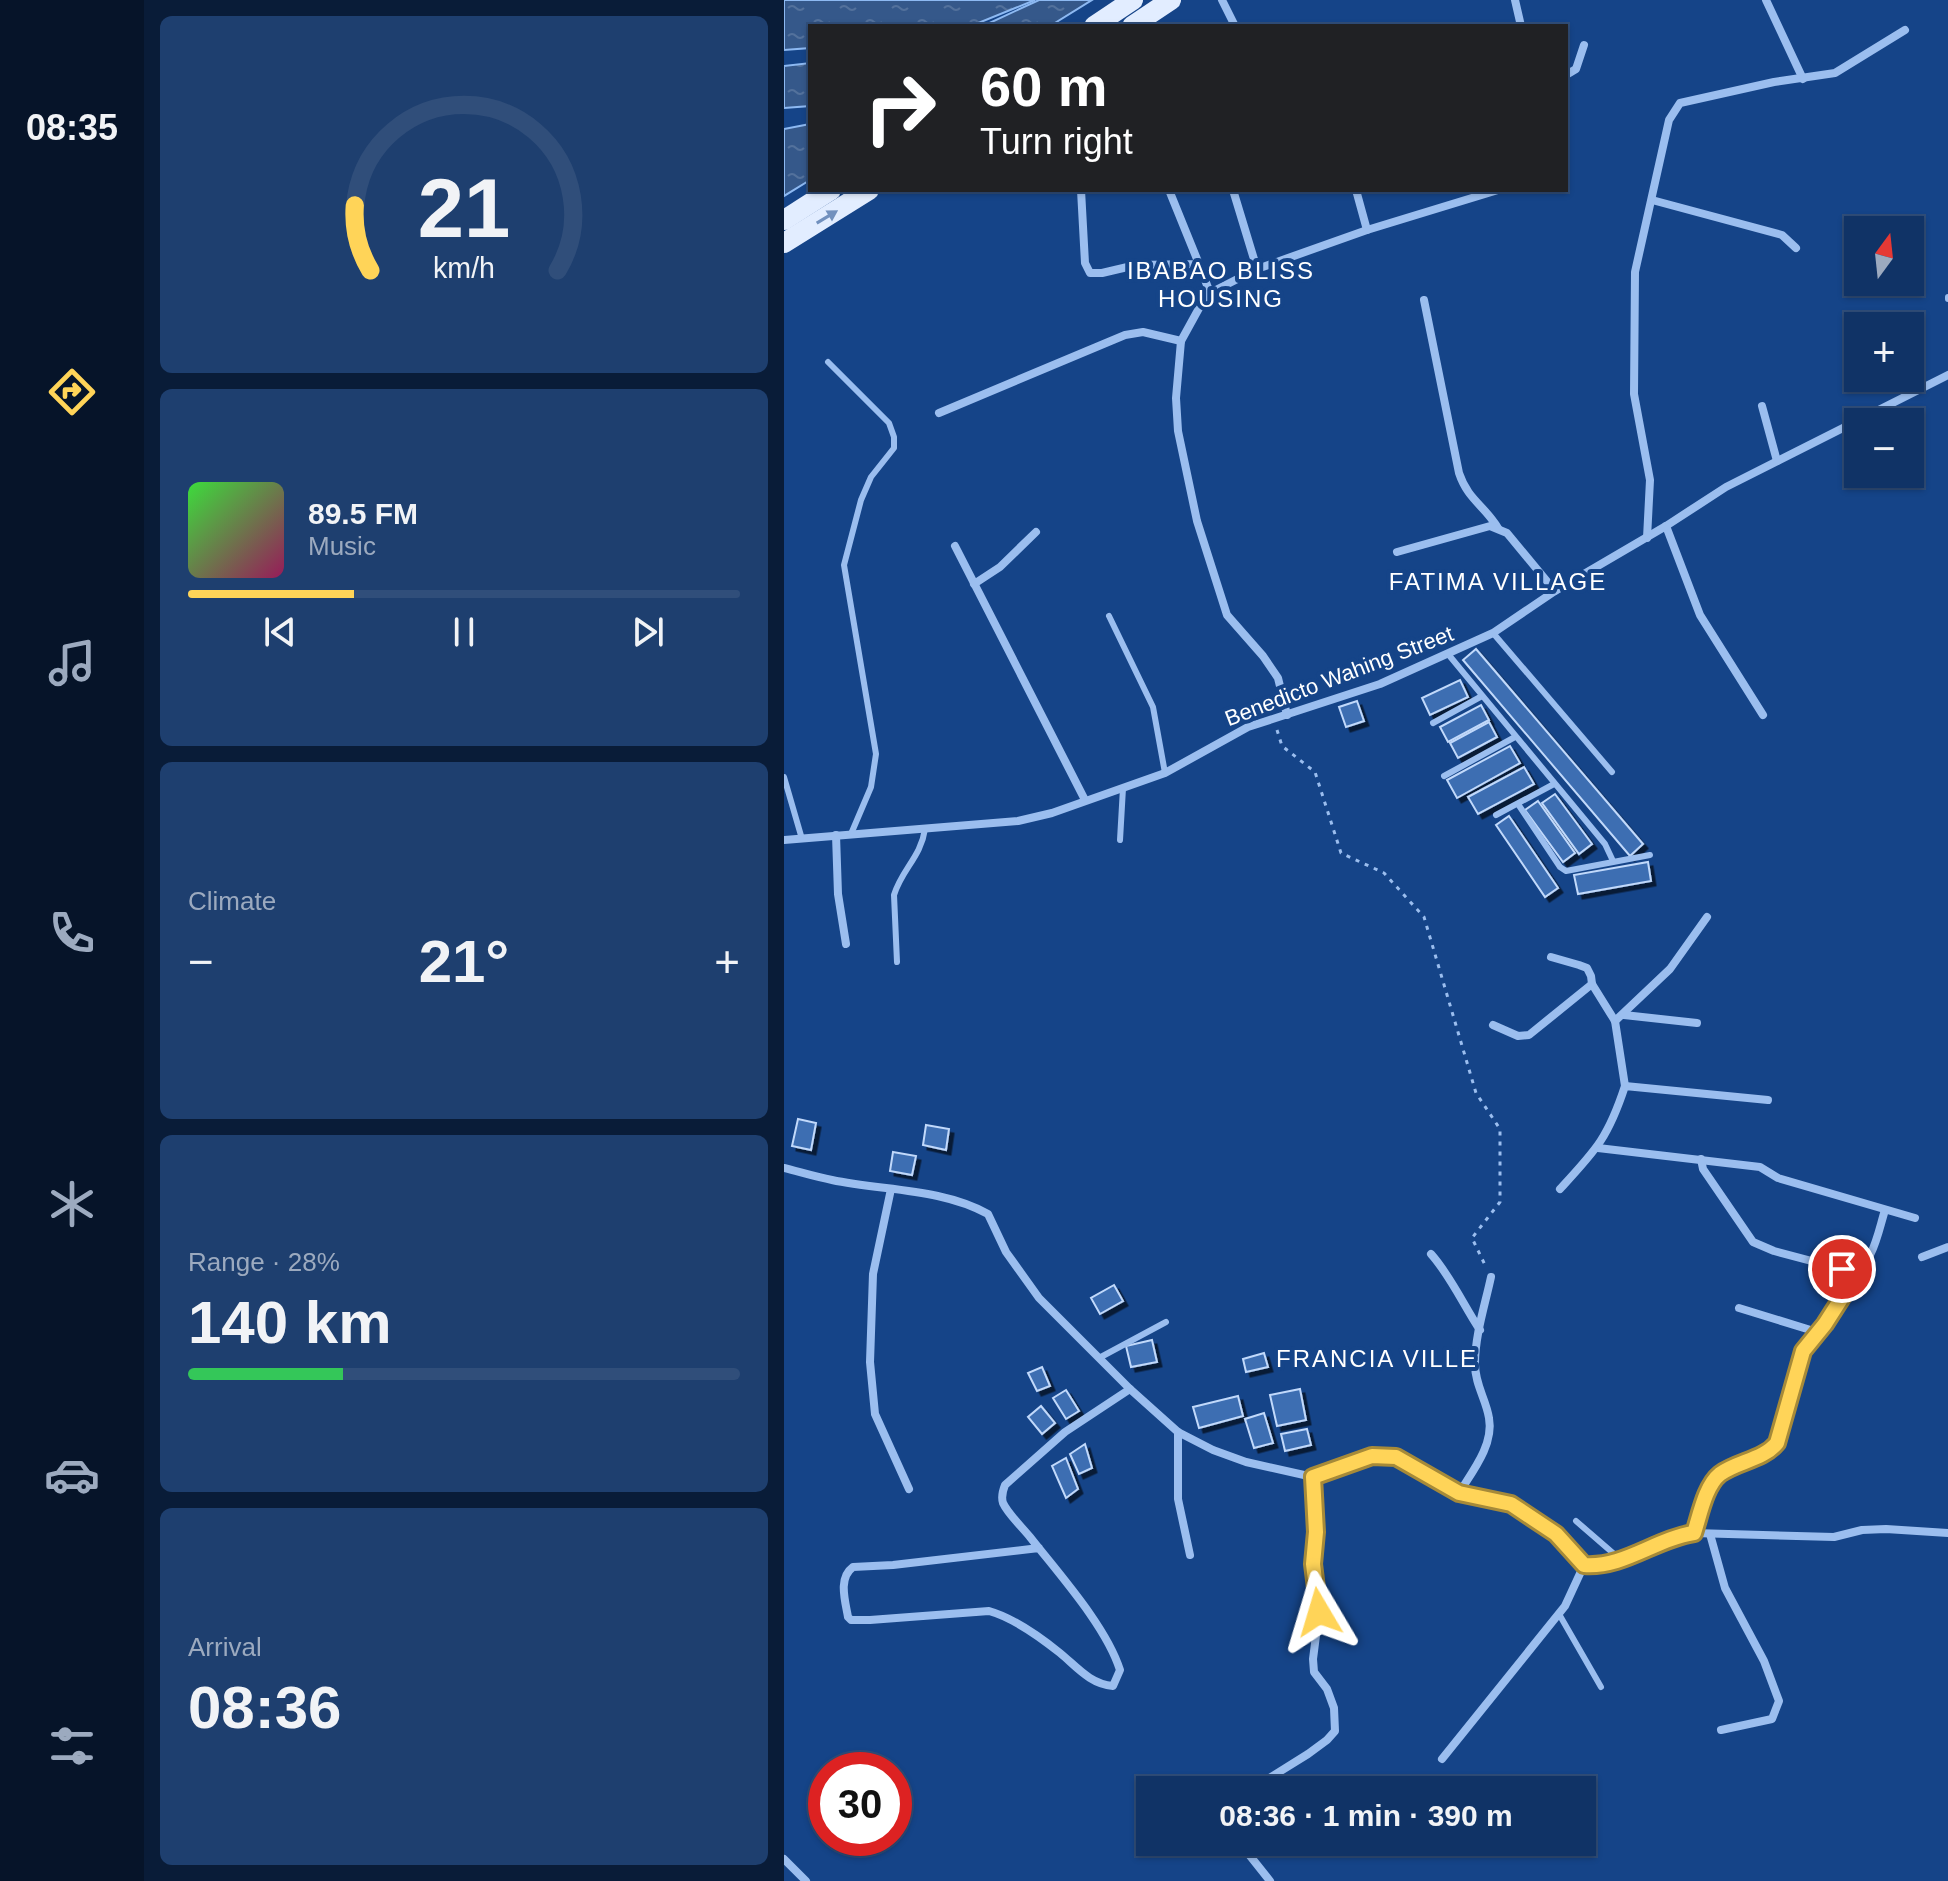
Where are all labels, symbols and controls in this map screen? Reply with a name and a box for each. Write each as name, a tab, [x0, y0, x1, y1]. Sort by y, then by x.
text: 60 m	[980, 55, 1108, 118]
icon: right	[848, 56, 952, 160]
text: 08:35	[26, 107, 118, 148]
text: Turn right	[980, 121, 1133, 162]
text: 21	[418, 161, 510, 254]
one-way arrow	[816, 210, 838, 224]
north arrow	[1844, 216, 1924, 296]
map controls	[1844, 216, 1924, 488]
text: km/h	[433, 252, 495, 284]
district label: IBABAO BLISS HOUSING	[1127, 257, 1315, 312]
button: +	[1844, 312, 1924, 392]
icon: directions	[44, 364, 100, 420]
button: −	[1844, 408, 1924, 488]
text: 89.5 FM	[308, 497, 418, 530]
text: Music	[308, 531, 376, 561]
district label: FATIMA VILLAGE	[1389, 568, 1607, 595]
icon: previous	[258, 610, 302, 654]
icon: pause	[442, 610, 486, 654]
icon: next	[626, 610, 670, 654]
street label: Benedicto Wahing Street	[1221, 621, 1457, 731]
icon: music	[44, 635, 100, 691]
text: Climate	[188, 886, 276, 916]
icon: phone	[44, 905, 100, 961]
text: 21°	[419, 928, 509, 995]
text: −	[188, 937, 214, 986]
text: +	[714, 937, 740, 986]
icon: climate	[44, 1176, 100, 1232]
pin	[1808, 1235, 1876, 1303]
text: Range · 28%	[188, 1247, 340, 1277]
icon: arrive	[1820, 1247, 1864, 1291]
text: 140 km	[188, 1289, 392, 1356]
district label: FRANCIA VILLE	[1276, 1345, 1478, 1372]
icon: car	[44, 1447, 100, 1503]
position arrow	[1277, 1570, 1361, 1654]
text: Arrival	[188, 1632, 262, 1662]
text: 08:36	[188, 1674, 341, 1741]
icon: filters	[44, 1718, 100, 1774]
speed limit sign: 30	[808, 1752, 912, 1856]
text: 08:36 · 1 min · 390 m	[1219, 1799, 1513, 1832]

